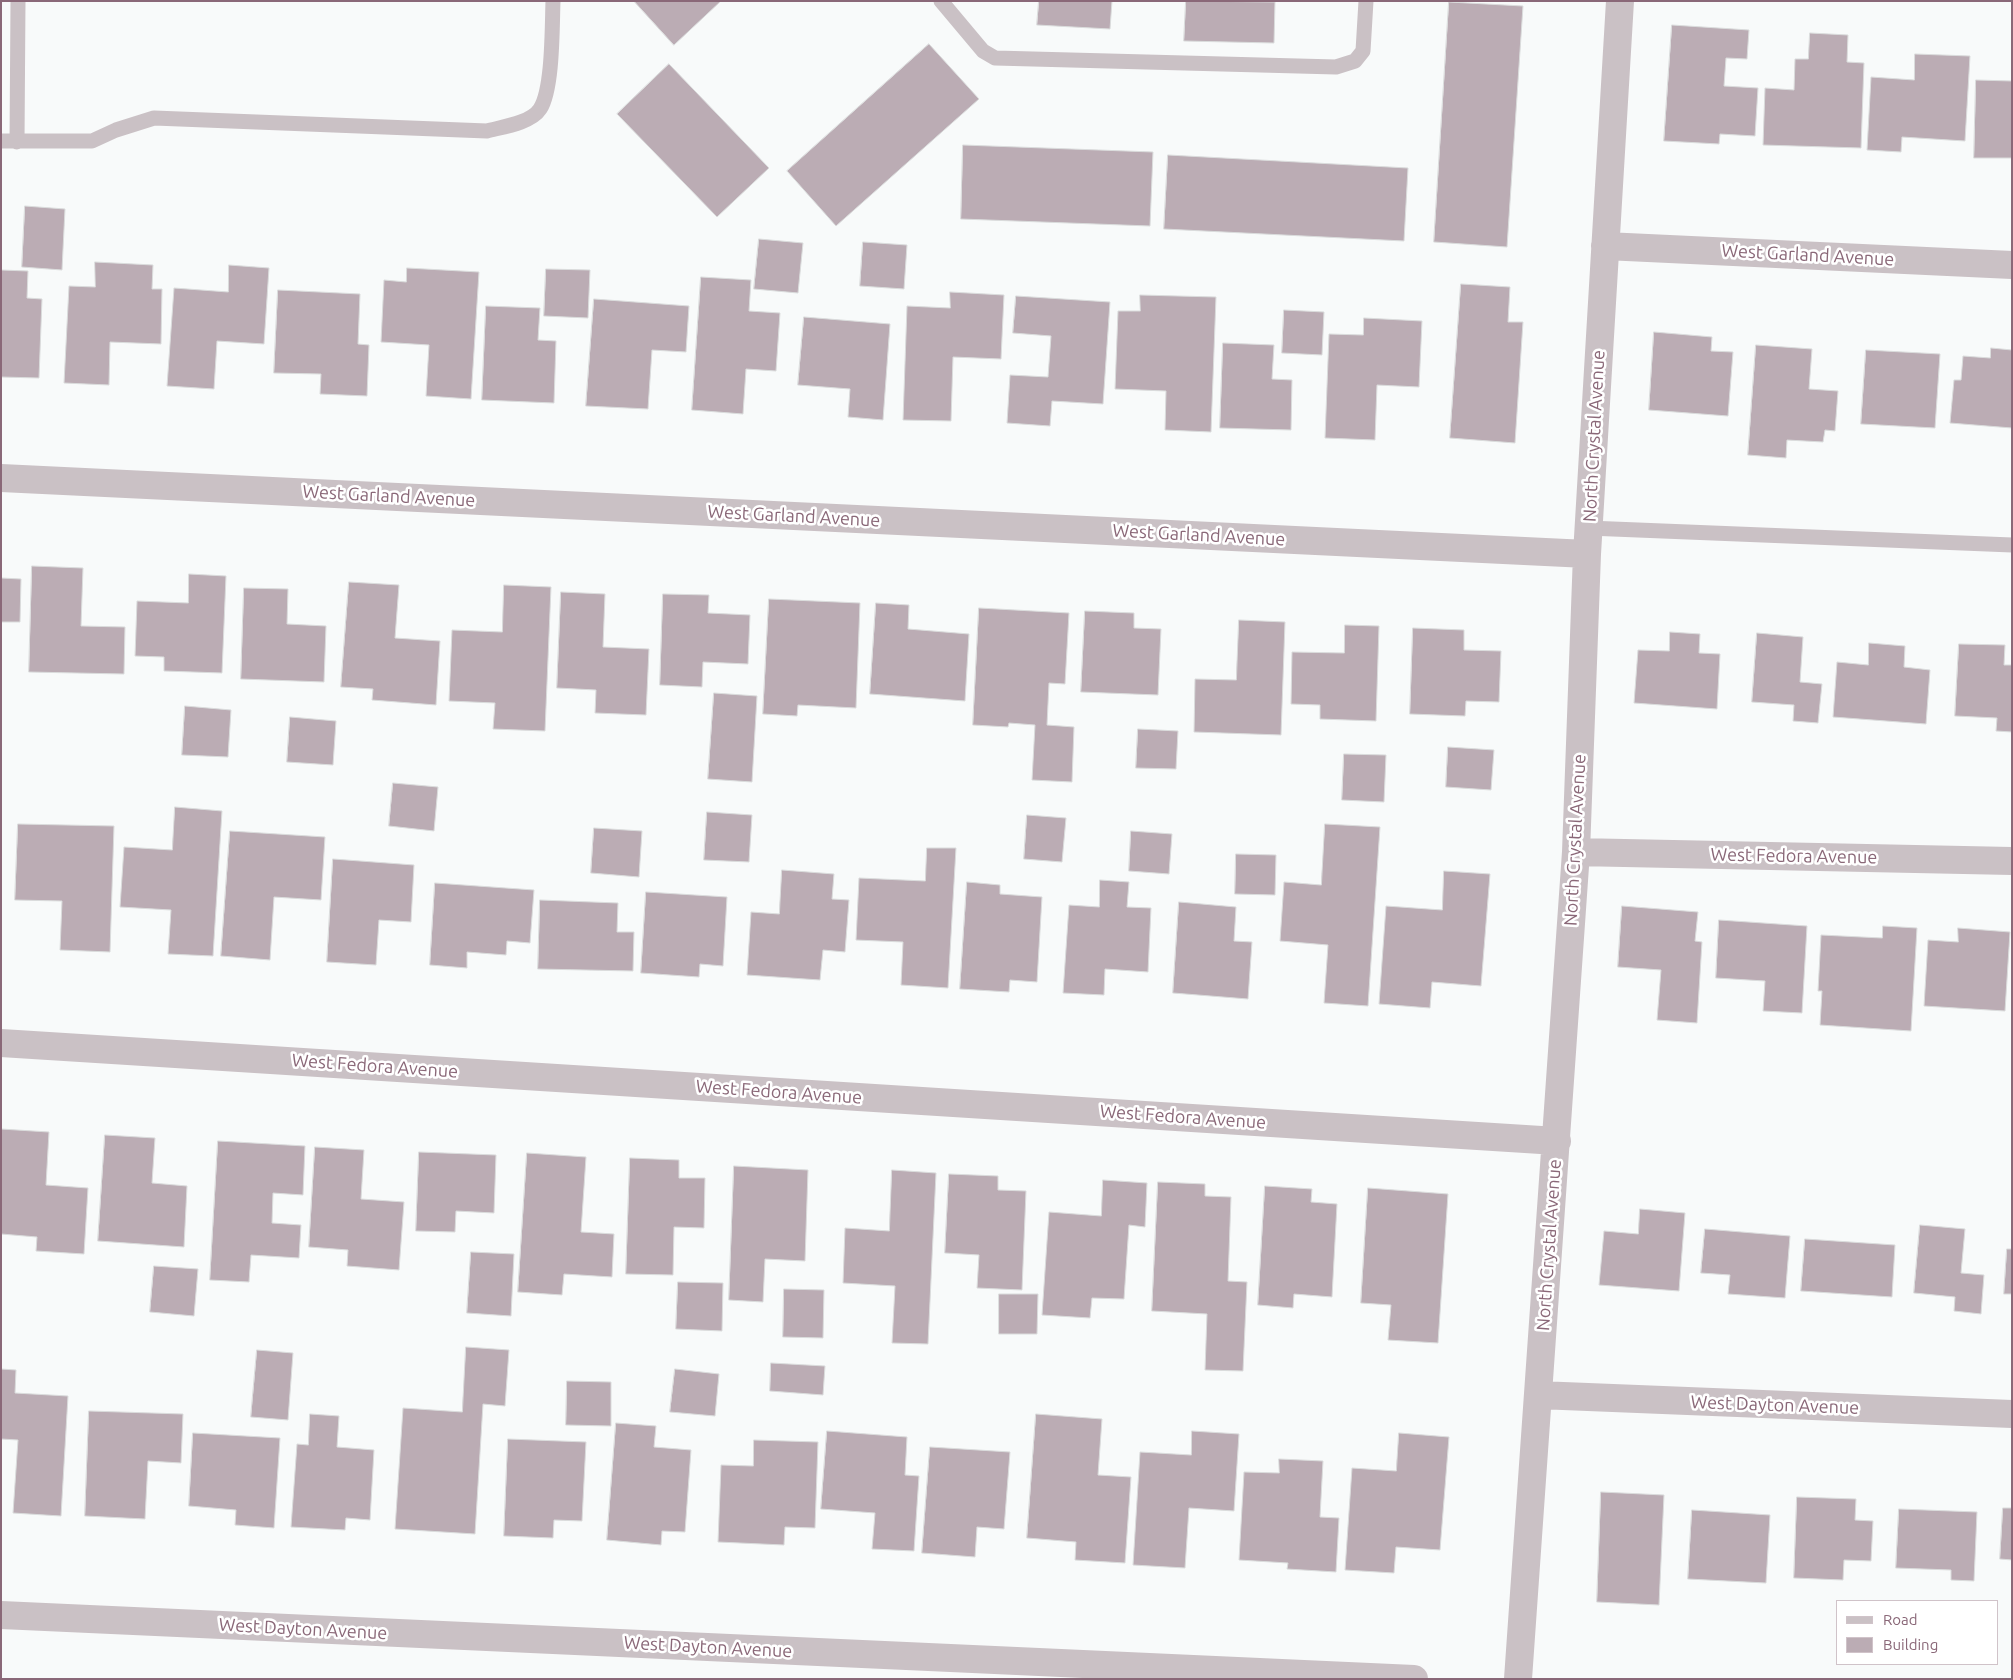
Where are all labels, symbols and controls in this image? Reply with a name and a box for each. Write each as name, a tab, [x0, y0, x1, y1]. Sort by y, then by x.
street label: West Garland Avenue	[1721, 240, 1895, 270]
street label: North Crystal Avenue	[1579, 349, 1609, 523]
street label: West Garland Avenue	[302, 481, 476, 511]
street label: West Garland Avenue	[707, 501, 881, 531]
street label: West Garland Avenue	[1112, 520, 1286, 550]
street label: North Crystal Avenue	[1560, 753, 1590, 927]
street label: West Fedora Avenue	[1711, 844, 1877, 868]
street label: West Fedora Avenue	[291, 1049, 459, 1083]
street label: West Fedora Avenue	[695, 1075, 863, 1109]
street label: West Fedora Avenue	[1099, 1100, 1267, 1134]
street label: North Crystal Avenue	[1532, 1158, 1566, 1332]
street label: West Dayton Avenue	[1690, 1391, 1860, 1419]
legend	[1836, 1600, 1998, 1665]
text: Road	[1883, 1611, 1918, 1628]
street label: West Dayton Avenue	[218, 1614, 388, 1644]
street label: West Dayton Avenue	[623, 1632, 793, 1662]
text: Building	[1883, 1636, 1938, 1653]

